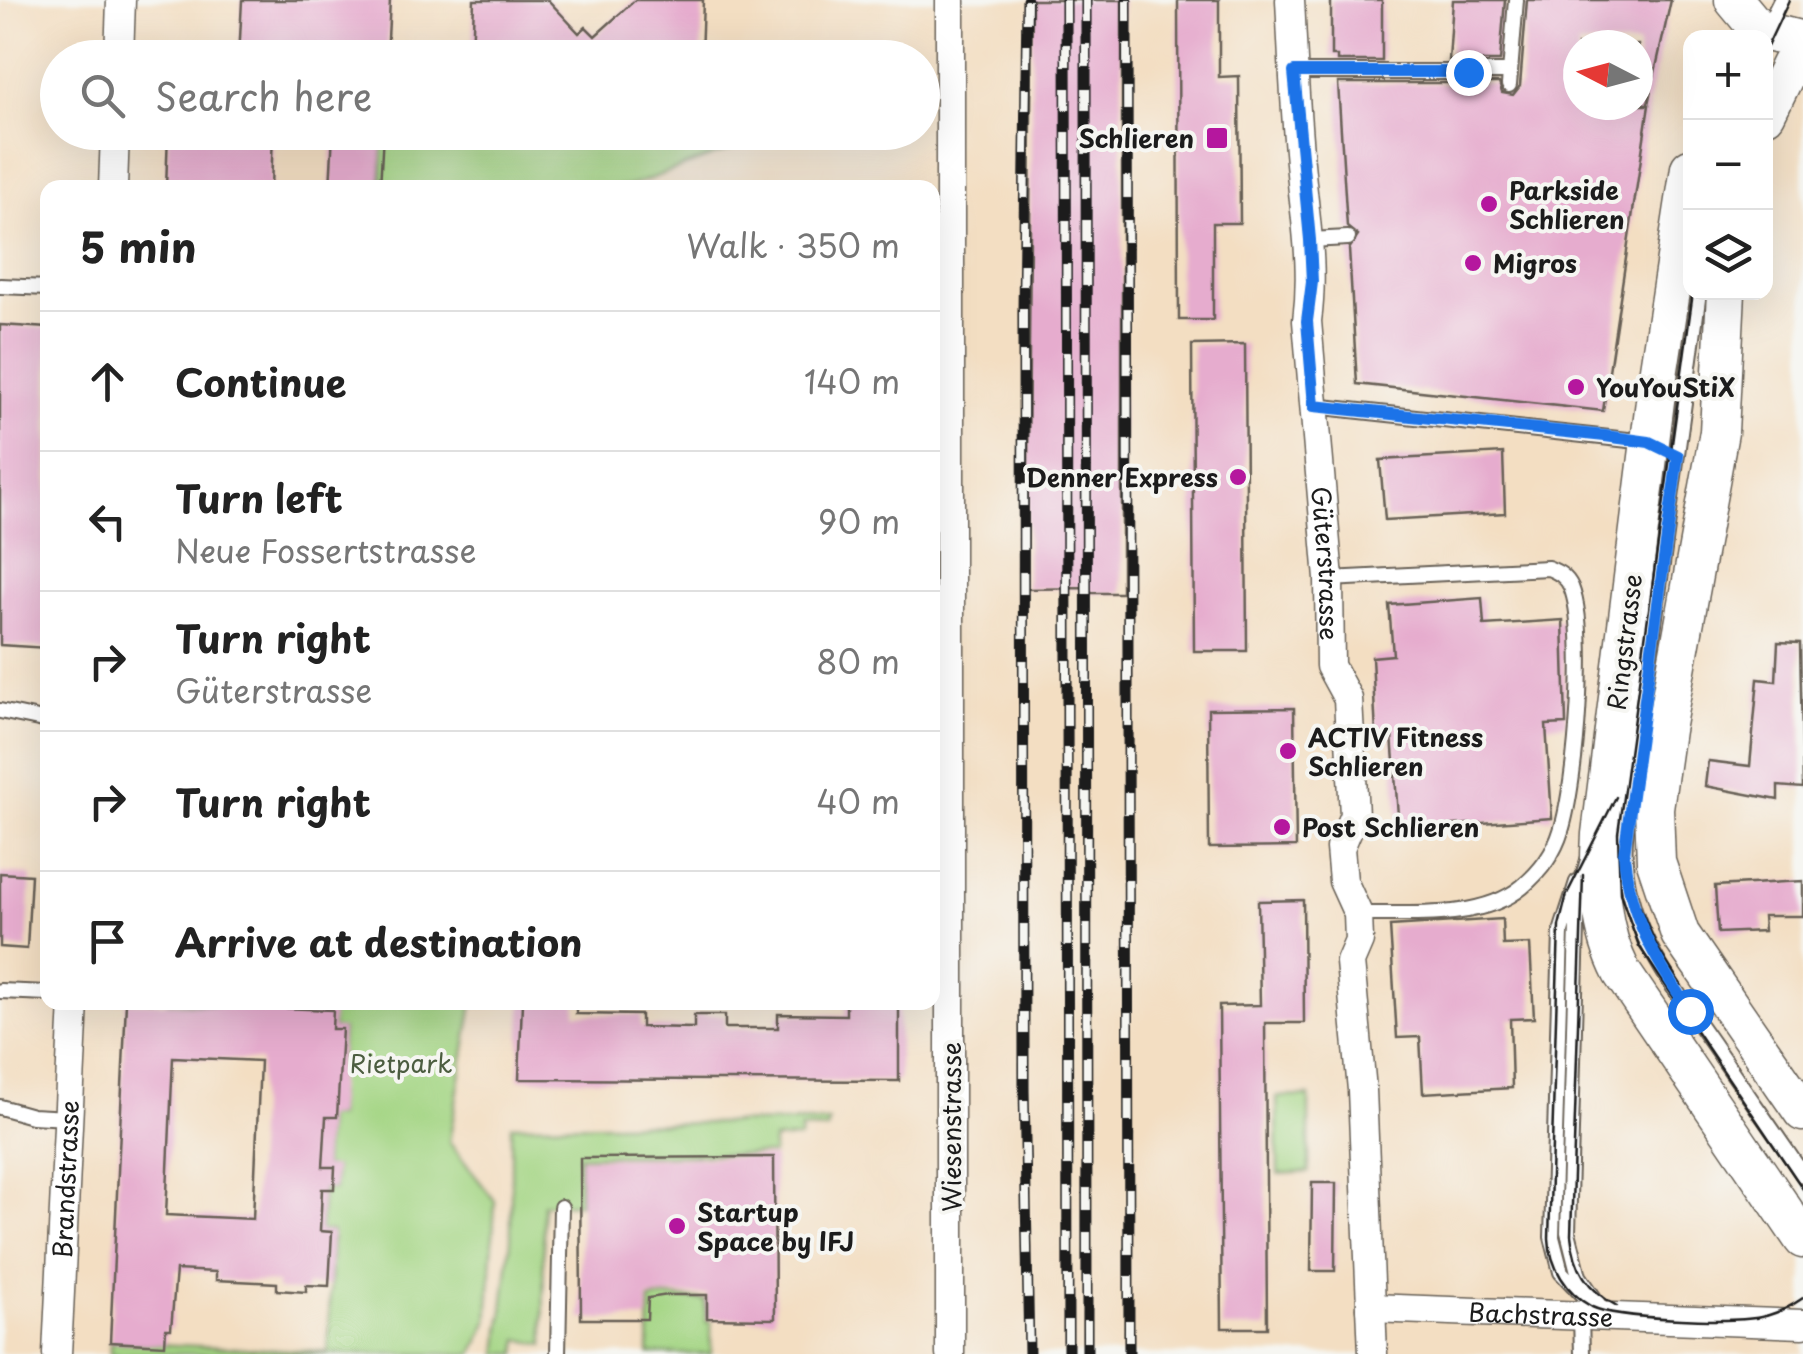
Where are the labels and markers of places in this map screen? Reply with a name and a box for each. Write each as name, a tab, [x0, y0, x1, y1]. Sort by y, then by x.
place label: Schlieren	[1078, 119, 1194, 157]
marker: Schlieren	[1204, 125, 1230, 151]
place label: Parkside Schlieren	[1509, 171, 1625, 238]
marker: Parkside Schlieren	[1478, 193, 1500, 215]
place label: Migros	[1493, 244, 1577, 282]
marker: Migros	[1462, 252, 1484, 274]
place label: YouYouStiX	[1596, 368, 1735, 406]
marker: YouYouStiX	[1565, 376, 1587, 398]
place label: Denner Express	[1026, 458, 1218, 496]
marker: Denner Express	[1227, 466, 1249, 488]
place label: ACTIV Fitness Schlieren	[1308, 718, 1483, 785]
marker: ACTIV Fitness Schlieren	[1277, 740, 1299, 762]
place label: Post Schlieren	[1302, 808, 1479, 846]
marker: Post Schlieren	[1271, 816, 1293, 838]
place label: Startup Space by IFJ	[697, 1193, 854, 1260]
marker: Startup Space by IFJ	[666, 1215, 688, 1237]

